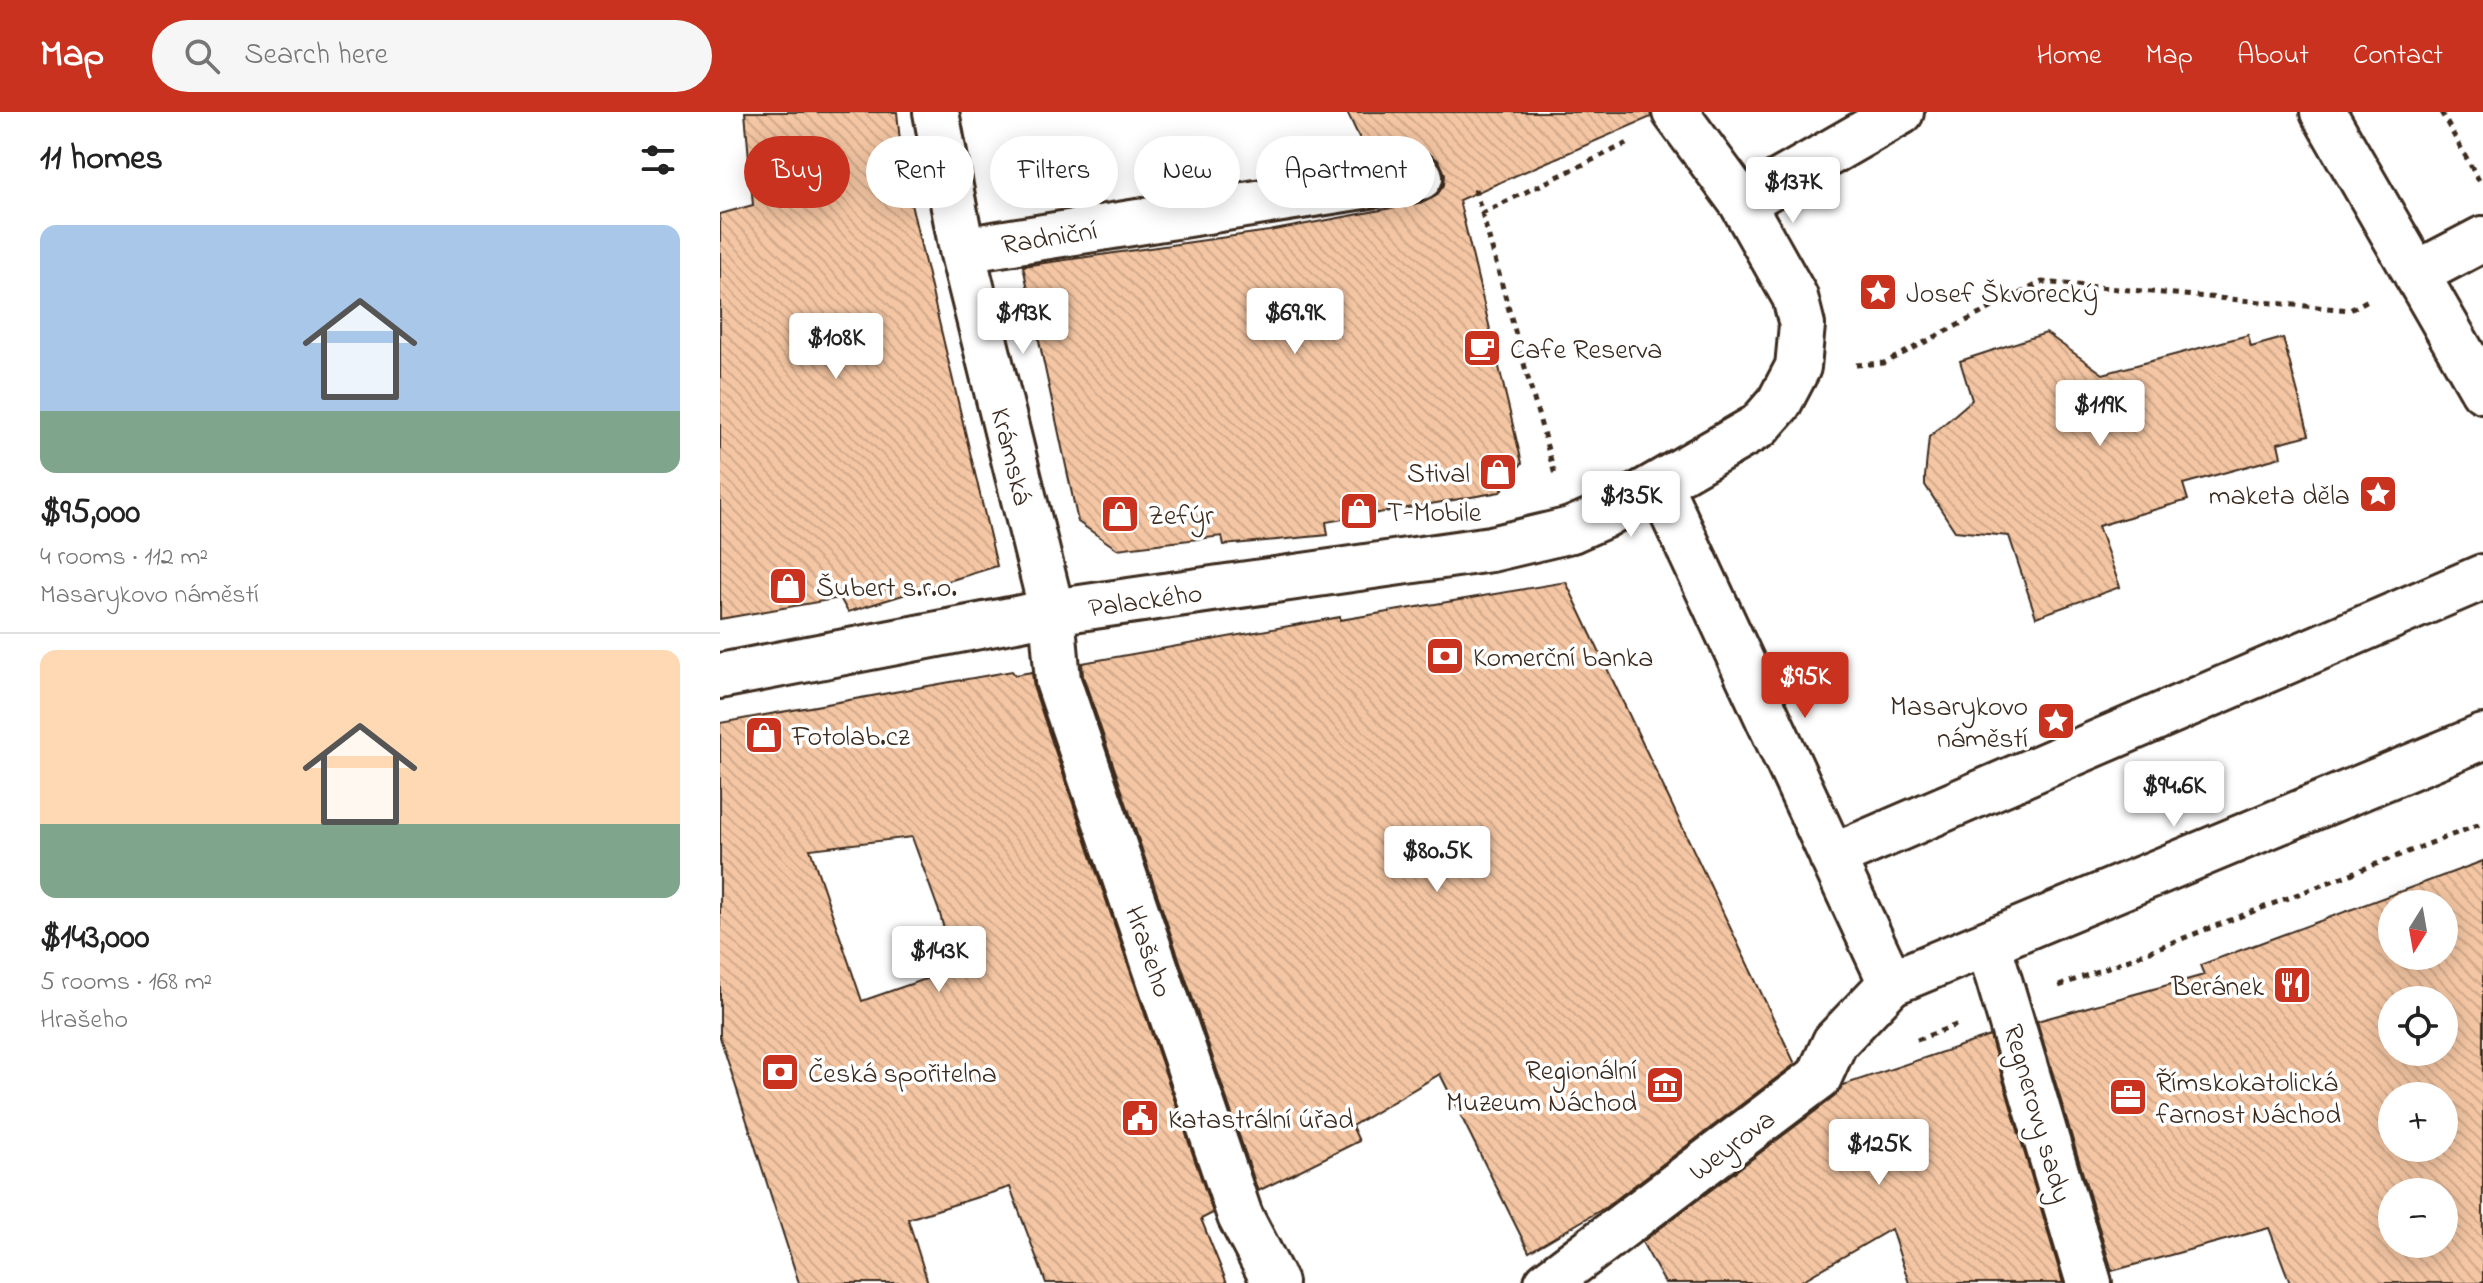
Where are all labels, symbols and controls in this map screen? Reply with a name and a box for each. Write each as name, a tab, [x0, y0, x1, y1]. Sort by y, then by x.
search box	[152, 20, 712, 92]
text: Map	[40, 28, 104, 84]
icon: search	[180, 34, 224, 78]
text: Search here	[244, 34, 388, 78]
text: Home	[2036, 36, 2102, 77]
text: Map	[2146, 36, 2193, 77]
text: About	[2237, 36, 2309, 77]
text: Contact	[2353, 36, 2443, 77]
text: 11 homes	[40, 135, 163, 185]
chip: Buy	[744, 136, 850, 208]
chip: Rent	[866, 136, 974, 208]
chip: Filters	[990, 136, 1118, 208]
chip: New	[1134, 136, 1240, 208]
chip: Apartment	[1256, 136, 1435, 208]
icon: filters	[636, 138, 680, 182]
pin: $137K	[1737, 157, 1849, 225]
text: $137K	[1764, 164, 1822, 202]
street label: Radniční	[999, 212, 1100, 267]
place icon: Josef Škvorecký	[1857, 271, 1899, 313]
place label: Josef Škvorecký	[1906, 275, 2098, 316]
icon: home	[288, 277, 432, 421]
pin: $193K	[967, 288, 1079, 356]
pin: $69.9K	[1230, 288, 1360, 356]
text: $193K	[995, 295, 1051, 333]
text: $69.9K	[1265, 295, 1325, 333]
pin: $108K	[780, 313, 892, 381]
text: $108K	[807, 320, 865, 358]
cafe icon: Cafe Reserva	[1461, 327, 1503, 369]
place label: Cafe Reserva	[1510, 331, 1662, 372]
pin: $119K	[2044, 380, 2156, 448]
text: $119K	[2074, 387, 2126, 425]
street label: Krámská	[978, 404, 1041, 510]
shop icon: Stival	[1477, 451, 1519, 493]
place label: Stival	[1407, 455, 1470, 496]
pin: $135K	[1575, 471, 1687, 539]
place icon: maketa děla	[2357, 473, 2399, 515]
place label: maketa děla	[2209, 477, 2350, 518]
text: $135K	[1600, 478, 1662, 516]
text: $95,000	[40, 489, 140, 539]
shop icon: T-Mobile	[1338, 490, 1380, 532]
shop icon: Zefýr	[1099, 493, 1141, 535]
place label: T-Mobile	[1387, 494, 1482, 535]
place label: Zefýr	[1148, 497, 1214, 538]
text: 4 rooms · 112 m²	[40, 539, 208, 577]
shop icon: Šubert s.r.o.	[767, 565, 809, 607]
place label: Šubert s.r.o.	[816, 569, 957, 610]
street label: Palackého	[1086, 574, 1205, 631]
text: Masarykovo náměstí	[40, 577, 259, 615]
bank icon: Komerční banka	[1424, 635, 1466, 677]
place label: Komerční banka	[1473, 639, 1653, 680]
pin: $95K	[1758, 652, 1852, 720]
text: $95K	[1779, 659, 1831, 697]
place label: Masarykovo náměstí	[1890, 688, 2028, 761]
place icon: Masarykovo náměstí	[2035, 700, 2077, 742]
icon: home	[288, 702, 432, 846]
shop icon: Fotolab.cz	[743, 714, 785, 756]
place label: Fotolab.cz	[791, 718, 910, 759]
pin: $94.6K	[2109, 761, 2239, 829]
text: $94.6K	[2142, 768, 2206, 806]
pin: $80.5K	[1372, 826, 1502, 894]
text: $80.5K	[1402, 833, 1472, 871]
north arrow	[2378, 890, 2458, 970]
map controls	[2378, 890, 2458, 1258]
street label: Hrašeho	[1112, 901, 1181, 1004]
text: $143,000	[40, 914, 149, 964]
pin: $143K	[883, 926, 995, 994]
text: $143K	[910, 933, 968, 971]
text: 5 rooms · 168 m²	[40, 964, 212, 1002]
restaurant icon: Beránek	[2271, 964, 2313, 1006]
place label: Beránek	[2170, 968, 2265, 1009]
button: locate	[2378, 986, 2458, 1066]
text: Hrašeho	[40, 1002, 128, 1040]
street label: Regnerovy sady	[1991, 1020, 2081, 1208]
bank icon: Česká spořitelna	[759, 1051, 801, 1093]
place label: Regionální Muzeum Náchod	[1446, 1052, 1637, 1125]
place label: Česká spořitelna	[808, 1055, 997, 1096]
museum icon: Regionální Muzeum Náchod	[1644, 1064, 1686, 1106]
place label: Římskokatolická farnost Náchod	[2156, 1064, 2341, 1137]
office icon: Římskokatolická farnost Náchod	[2107, 1076, 2149, 1118]
button: +	[2378, 1082, 2458, 1162]
public building icon: Katastrální úřad	[1119, 1097, 1161, 1139]
place label: Katastrální úřad	[1168, 1101, 1354, 1142]
street label: Weyrova	[1681, 1101, 1785, 1193]
pin: $125K	[1823, 1119, 1935, 1187]
text: $125K	[1847, 1126, 1911, 1164]
button: −	[2378, 1178, 2458, 1258]

